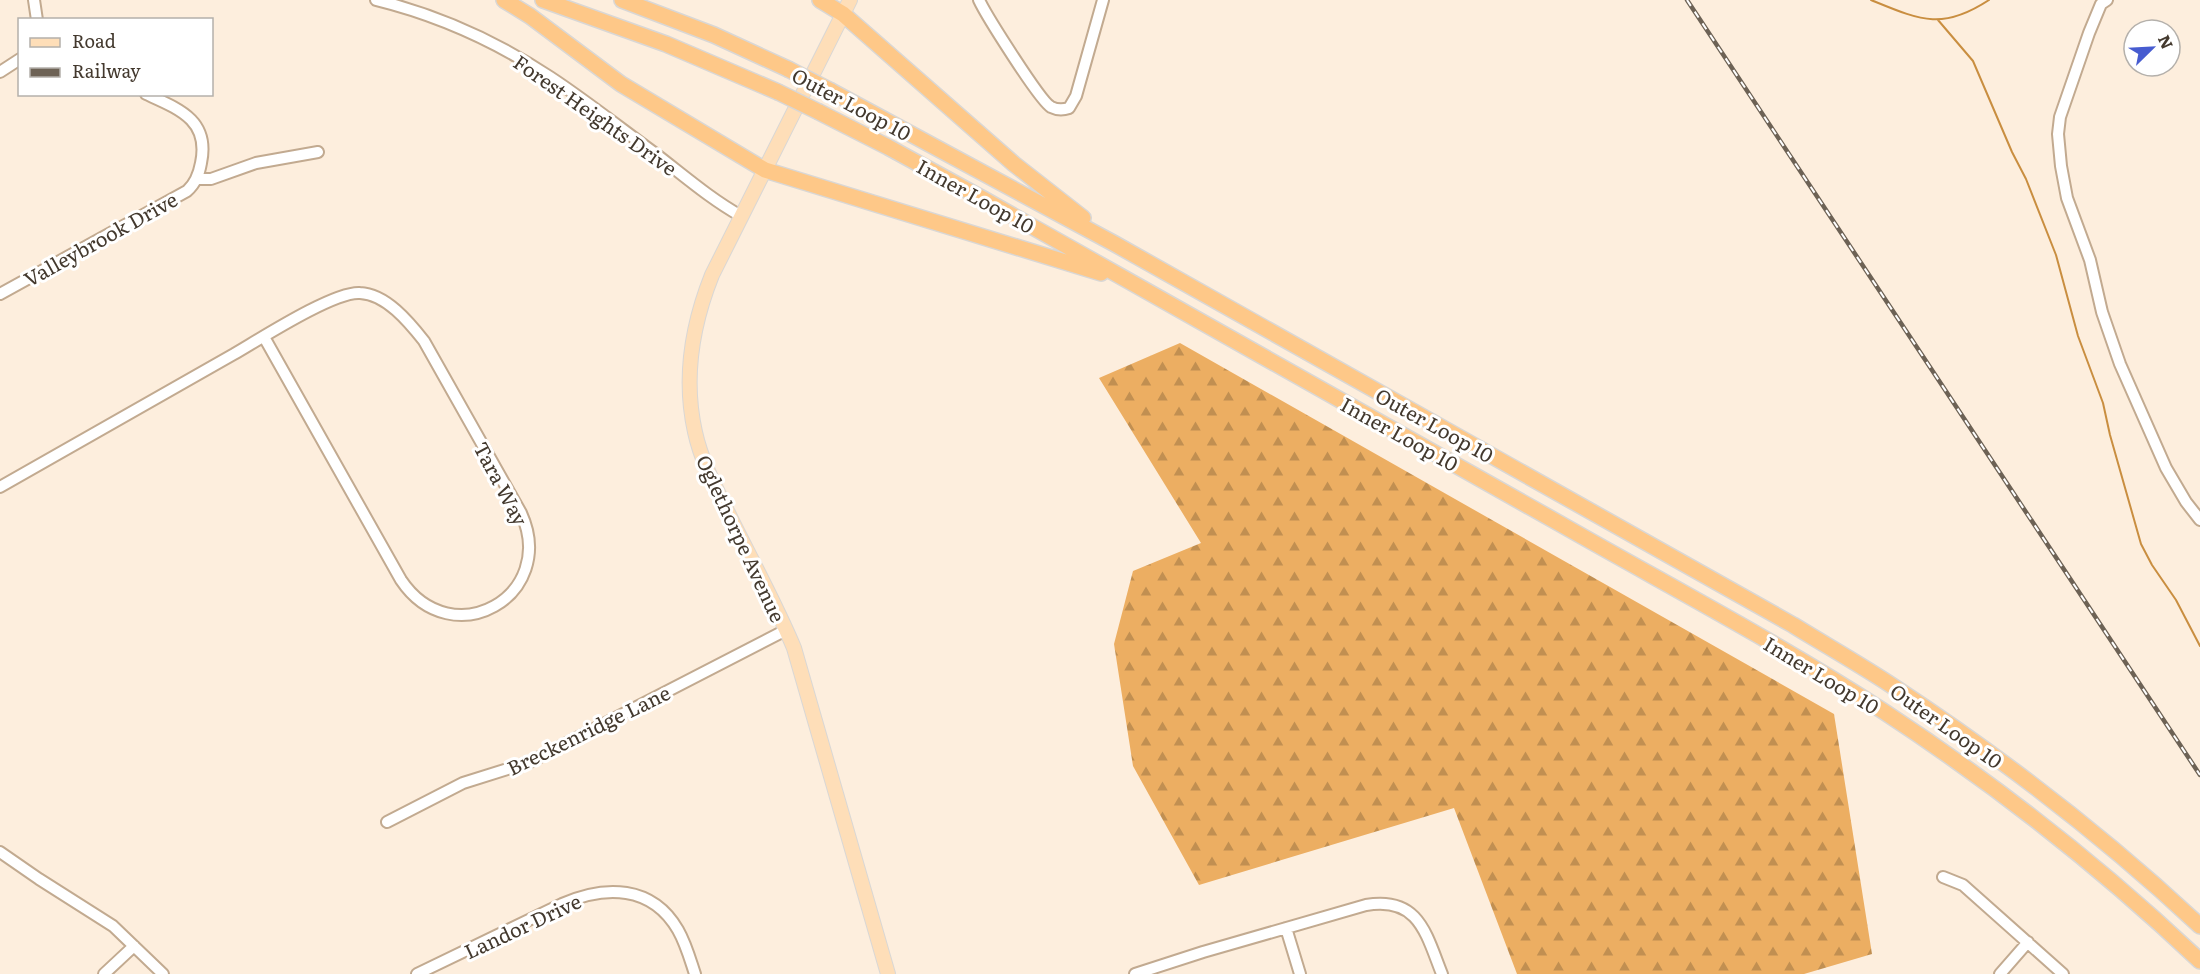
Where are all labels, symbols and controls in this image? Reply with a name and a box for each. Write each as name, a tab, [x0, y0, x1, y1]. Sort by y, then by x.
legend	[18, 18, 213, 96]
north arrow	[2122, 18, 2182, 78]
text: Road	[72, 27, 116, 54]
text: N	[2153, 30, 2180, 53]
street label: Forest Heights Drive	[508, 46, 684, 182]
text: Railway	[72, 57, 141, 84]
street label: Outer Loop 10	[787, 59, 917, 147]
street label: Inner Loop 10	[912, 150, 1040, 240]
street label: Valleybrook Drive	[18, 183, 182, 293]
street label: Outer Loop 10	[1370, 379, 1500, 469]
street label: Inner Loop 10	[1336, 388, 1464, 478]
street label: Tara Way	[467, 436, 537, 531]
street label: Oglethorpe Avenue	[690, 449, 794, 627]
street label: Inner Loop 10	[1759, 628, 1885, 720]
street label: Outer Loop 10	[1885, 675, 2009, 775]
street label: Breckenridge Lane	[501, 676, 675, 782]
street label: Landor Drive	[459, 885, 585, 965]

